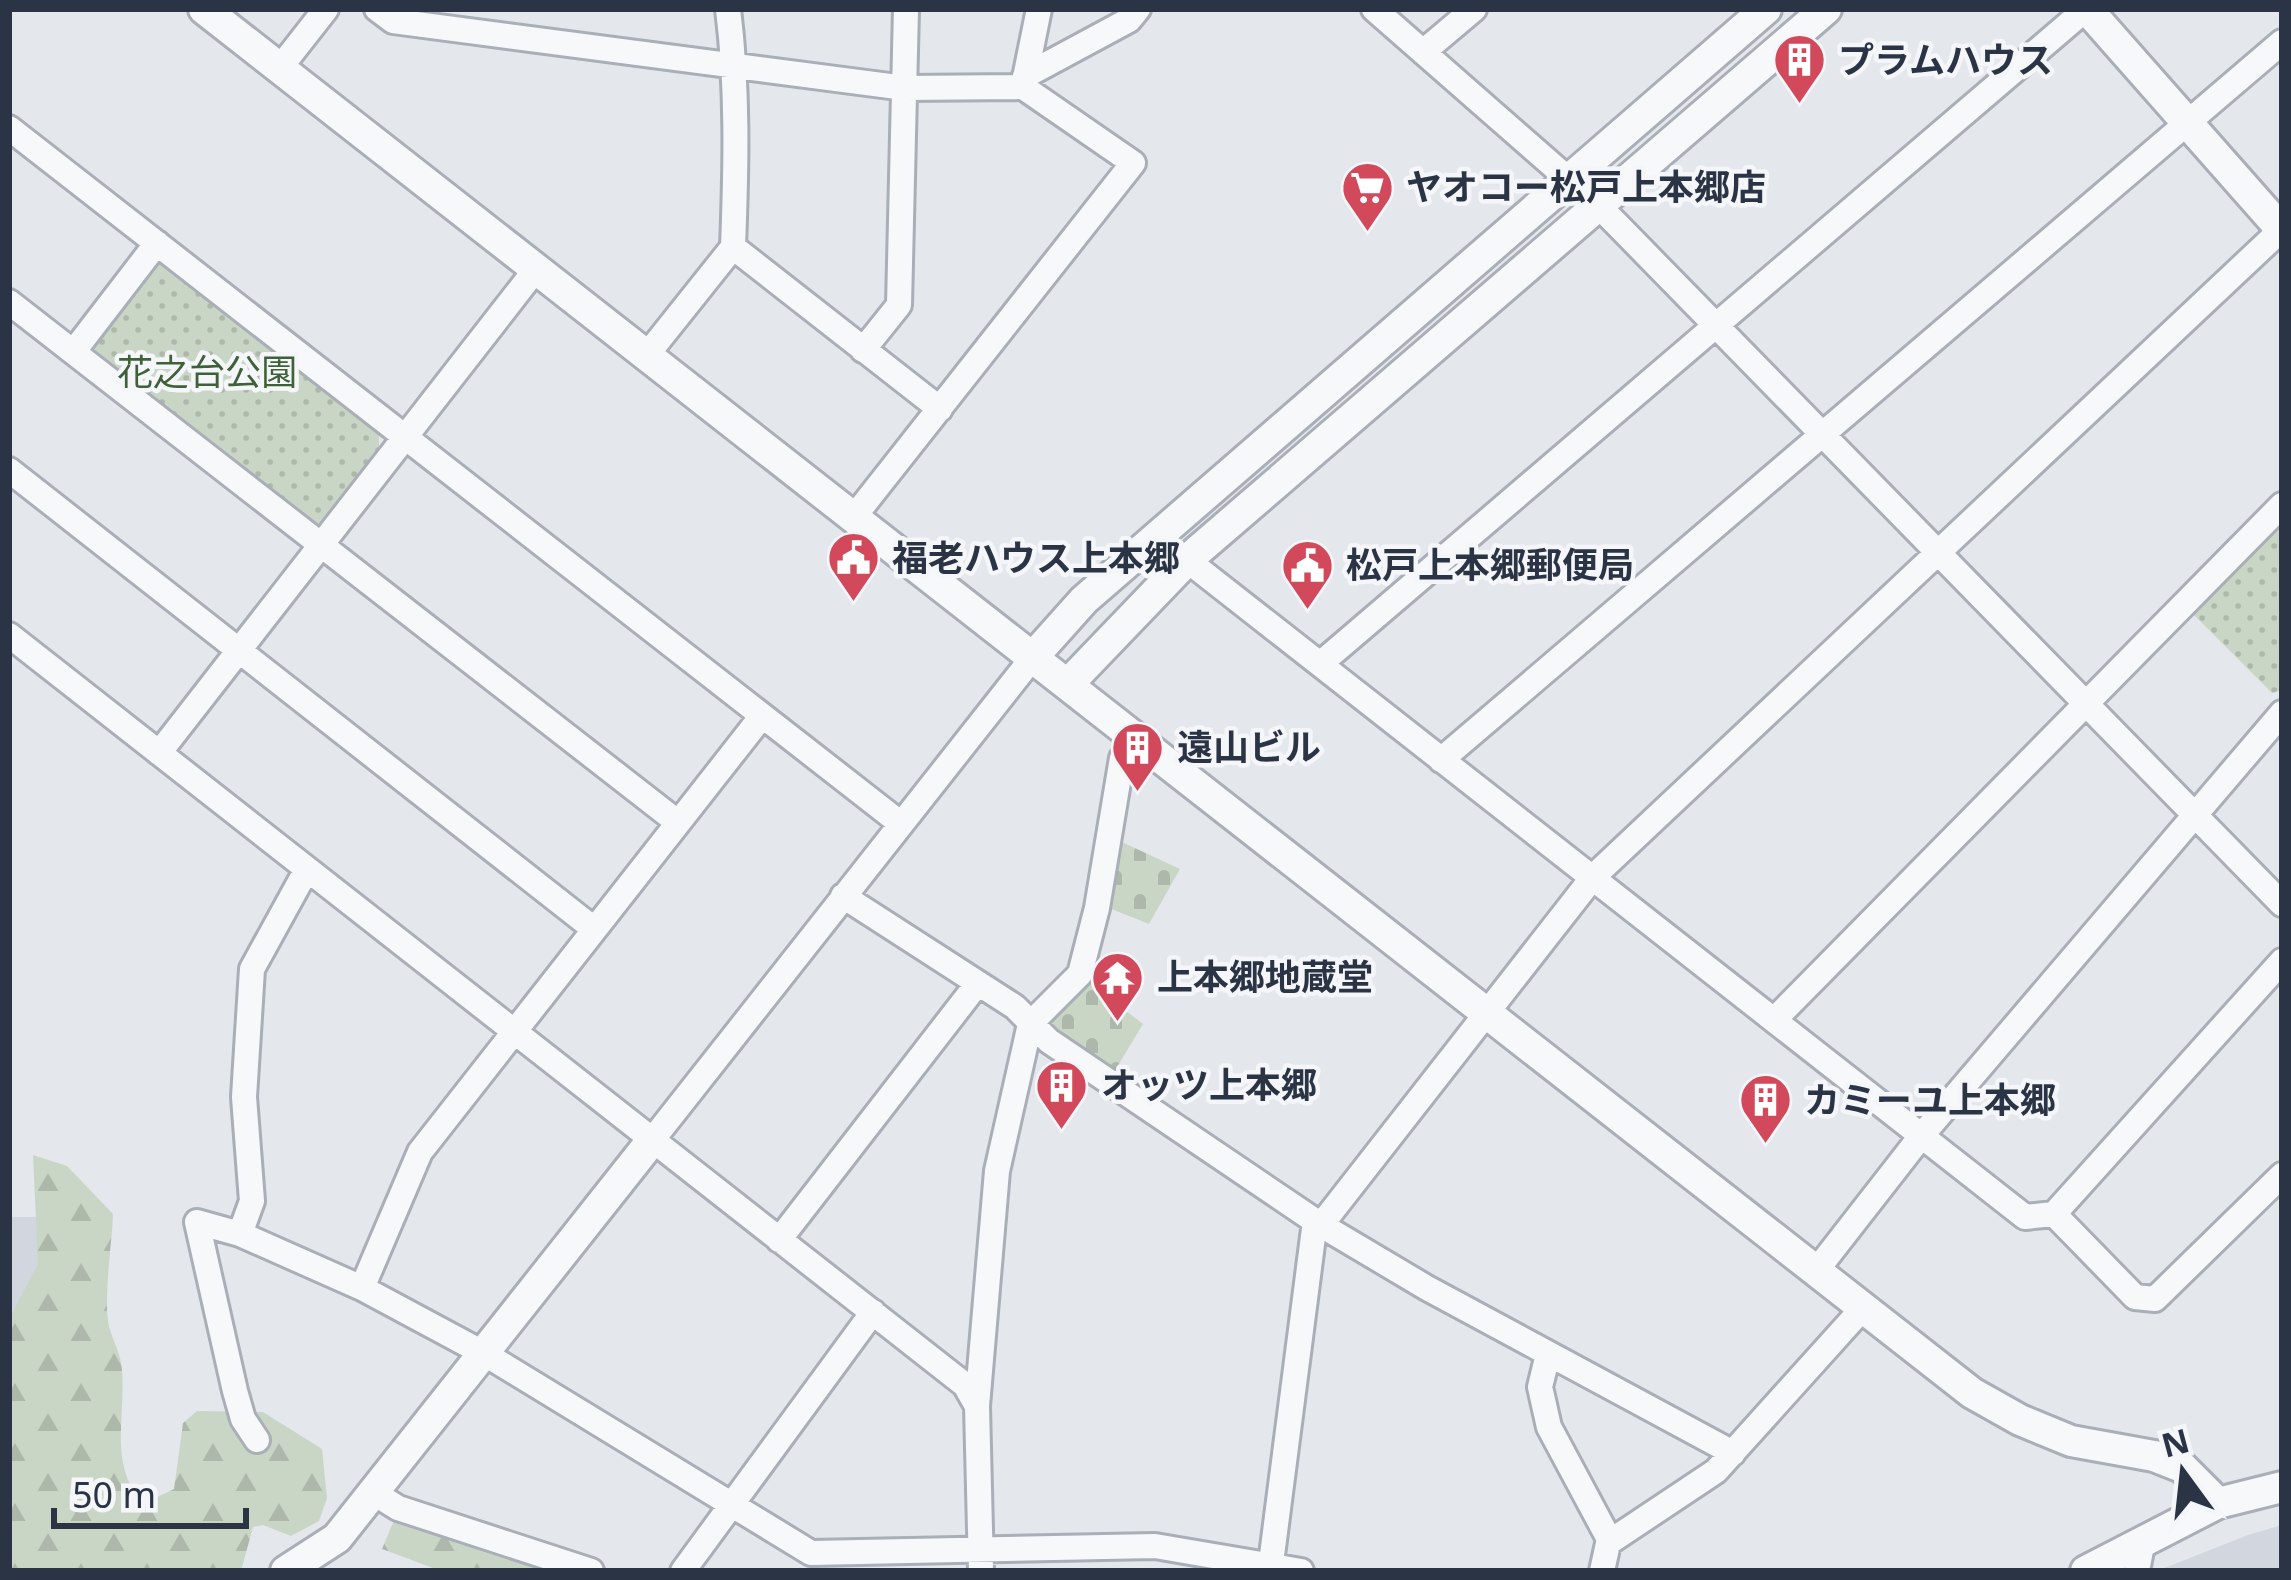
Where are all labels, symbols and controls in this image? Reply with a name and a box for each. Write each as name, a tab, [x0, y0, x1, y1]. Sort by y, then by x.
building icon: プラムハウス	[1771, 32, 1827, 106]
place label: プラムハウス	[1838, 35, 2053, 84]
supermarket icon: ヤオコー松戸上本郷店	[1339, 159, 1395, 233]
place label: ヤオコー松戸上本郷店	[1406, 162, 1766, 211]
park label: 花之台公園	[117, 347, 297, 396]
public building icon: 福老ハウス上本郷	[825, 530, 881, 604]
place label: 福老ハウス上本郷	[892, 533, 1180, 582]
public building icon: 松戸上本郷郵便局	[1279, 537, 1335, 611]
place label: 松戸上本郷郵便局	[1346, 540, 1634, 589]
building icon: 遠山ビル	[1110, 719, 1166, 793]
place label: 遠山ビル	[1177, 722, 1321, 771]
temple icon: 上本郷地蔵堂	[1090, 949, 1146, 1023]
place label: 上本郷地蔵堂	[1157, 952, 1373, 1001]
building icon: オッツ上本郷	[1034, 1057, 1090, 1131]
place label: オッツ上本郷	[1101, 1060, 1317, 1109]
building icon: カミーユ上本郷	[1737, 1072, 1793, 1146]
place label: カミーユ上本郷	[1804, 1075, 2056, 1124]
north arrow	[2123, 1412, 2243, 1532]
text: N	[2156, 1417, 2194, 1468]
scale bar	[54, 1454, 246, 1528]
text: 50 m	[72, 1470, 156, 1519]

